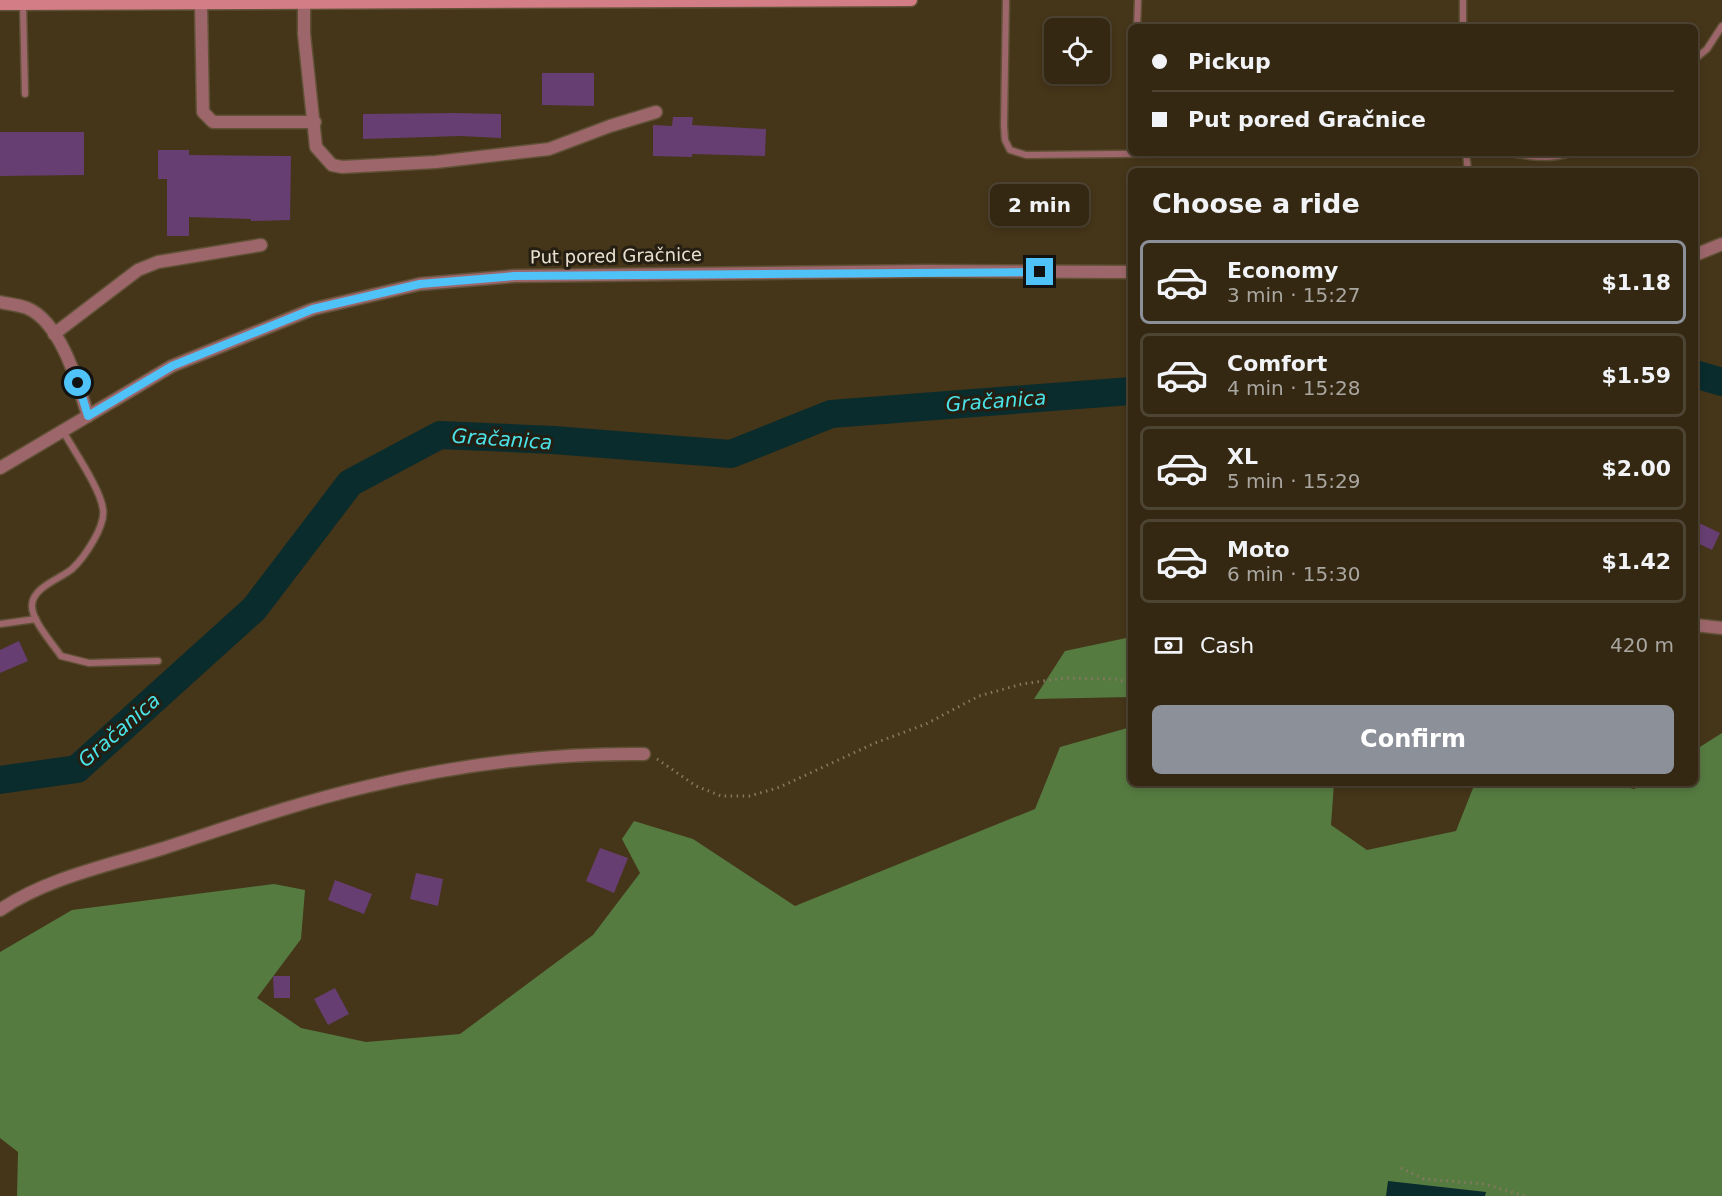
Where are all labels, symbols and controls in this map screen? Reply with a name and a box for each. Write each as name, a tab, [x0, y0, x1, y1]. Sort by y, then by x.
map controls	[1044, 18, 1110, 84]
button: locate	[1044, 18, 1110, 84]
text: Pickup	[1188, 49, 1271, 74]
text: Put pored Gračnice	[1188, 107, 1426, 132]
callout: 2 min	[990, 185, 1090, 227]
text: Choose a ride	[1152, 188, 1360, 219]
text: 2 min	[1008, 193, 1071, 217]
street label: Put pored Gračnice	[530, 244, 702, 267]
icon: car	[1155, 255, 1209, 309]
route end	[1026, 258, 1053, 285]
text: Economy	[1227, 258, 1338, 283]
text: $1.18	[1601, 270, 1671, 295]
text: 3 min · 15:27	[1227, 283, 1361, 307]
icon: car	[1155, 348, 1209, 402]
text: Comfort	[1227, 351, 1327, 376]
text: $1.59	[1601, 363, 1671, 388]
route start	[64, 369, 91, 396]
text: 4 min · 15:28	[1227, 376, 1361, 400]
water label: Gračanica	[945, 386, 1047, 416]
water label: Gračanica	[451, 424, 553, 454]
icon: car	[1155, 441, 1209, 495]
text: XL	[1227, 444, 1258, 469]
text: $2.00	[1601, 456, 1671, 481]
text: 5 min · 15:29	[1227, 469, 1361, 493]
icon: car	[1155, 534, 1209, 588]
text: Moto	[1227, 537, 1290, 562]
text: $1.42	[1601, 549, 1671, 574]
text: 6 min · 15:30	[1227, 562, 1361, 586]
icon: cash	[1152, 629, 1185, 662]
text: Cash	[1200, 633, 1254, 658]
text: 420 m	[1610, 633, 1674, 657]
water label: Gračanica	[73, 688, 165, 772]
button: Confirm	[1152, 705, 1674, 774]

